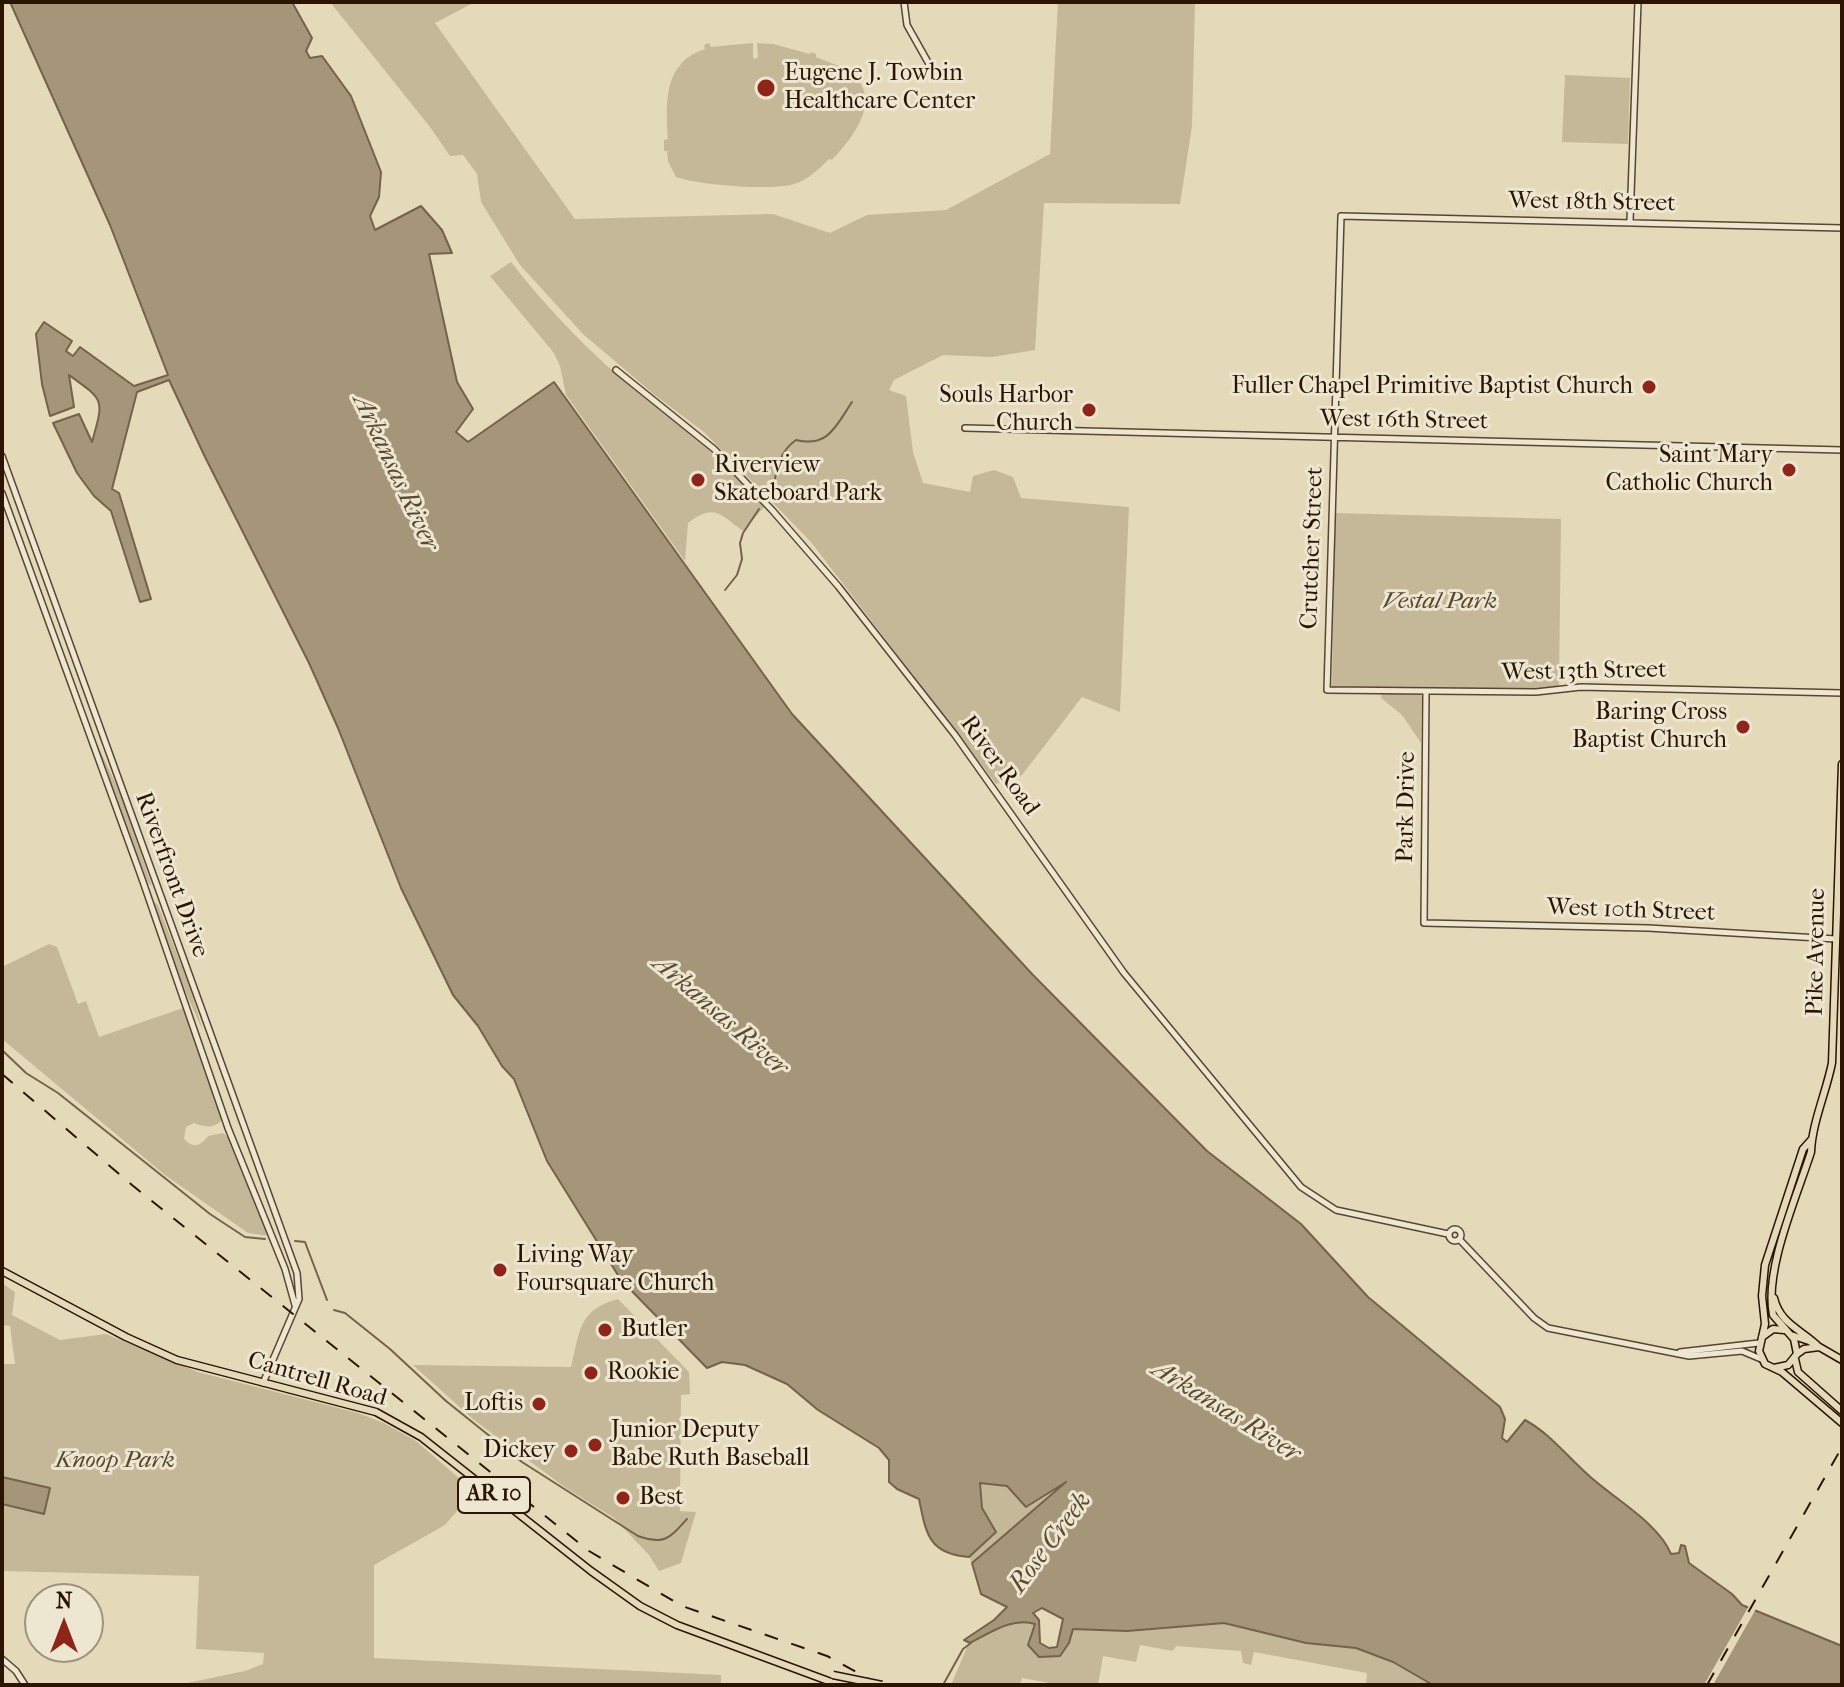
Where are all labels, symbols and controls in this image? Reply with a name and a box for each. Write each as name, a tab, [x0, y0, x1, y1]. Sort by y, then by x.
place label: Eugene J. Towbin Healthcare Center	[784, 60, 975, 116]
marker: Eugene J. Towbin Healthcare Center	[755, 77, 777, 99]
street label: West 18th Street	[1508, 187, 1676, 219]
place label: Fuller Chapel Primitive Baptist Church	[1232, 373, 1633, 401]
marker: Fuller Chapel Primitive Baptist Church	[1640, 378, 1658, 396]
place label: Souls Harbor Church	[939, 382, 1073, 438]
water label: Arkansas River	[345, 390, 445, 556]
marker: Souls Harbor Church	[1080, 401, 1098, 419]
street label: West 16th Street	[1320, 405, 1488, 437]
place label: Saint Mary Catholic Church	[1606, 442, 1773, 498]
place label: Riverview Skateboard Park	[714, 452, 882, 508]
marker: Saint Mary Catholic Church	[1780, 461, 1798, 479]
street label: Crutcher Street	[1296, 466, 1330, 630]
marker: Riverview Skateboard Park	[689, 471, 707, 489]
park label: Vestal Park	[1383, 588, 1497, 616]
street label: West 13th Street	[1501, 656, 1667, 688]
place label: Baring Cross Baptist Church	[1572, 699, 1727, 755]
street label: River Road	[953, 711, 1045, 821]
marker: Baring Cross Baptist Church	[1734, 718, 1752, 736]
street label: Park Drive	[1392, 751, 1422, 863]
street label: Riverfront Drive	[128, 788, 214, 962]
street label: Pike Avenue	[1801, 888, 1833, 1016]
street label: West 10th Street	[1546, 894, 1716, 928]
water label: Arkansas River	[646, 949, 794, 1083]
place label: Living Way Foursquare Church	[516, 1242, 715, 1298]
marker: Living Way Foursquare Church	[491, 1261, 509, 1279]
place label: Butler	[621, 1316, 687, 1344]
marker: Butler	[596, 1321, 614, 1339]
street label: Cantrell Road	[244, 1346, 390, 1414]
water label: Arkansas River	[1146, 1354, 1306, 1470]
place label: Rookie	[607, 1359, 679, 1387]
marker: Rookie	[582, 1364, 600, 1382]
place label: Loftis	[464, 1390, 523, 1418]
marker: Loftis	[530, 1395, 548, 1413]
place label: Junior Deputy Babe Ruth Baseball	[611, 1417, 809, 1473]
marker: Junior Deputy Babe Ruth Baseball	[586, 1436, 604, 1454]
place label: Dickey	[483, 1437, 555, 1465]
marker: Dickey	[562, 1442, 580, 1460]
park label: Knoop Park	[55, 1447, 175, 1475]
road number: AR 10	[458, 1477, 530, 1513]
place label: Best	[639, 1484, 684, 1512]
water label: Rose Creek	[1003, 1487, 1099, 1599]
marker: Best	[614, 1489, 632, 1507]
north arrow	[24, 1583, 104, 1663]
text: N	[56, 1588, 72, 1614]

